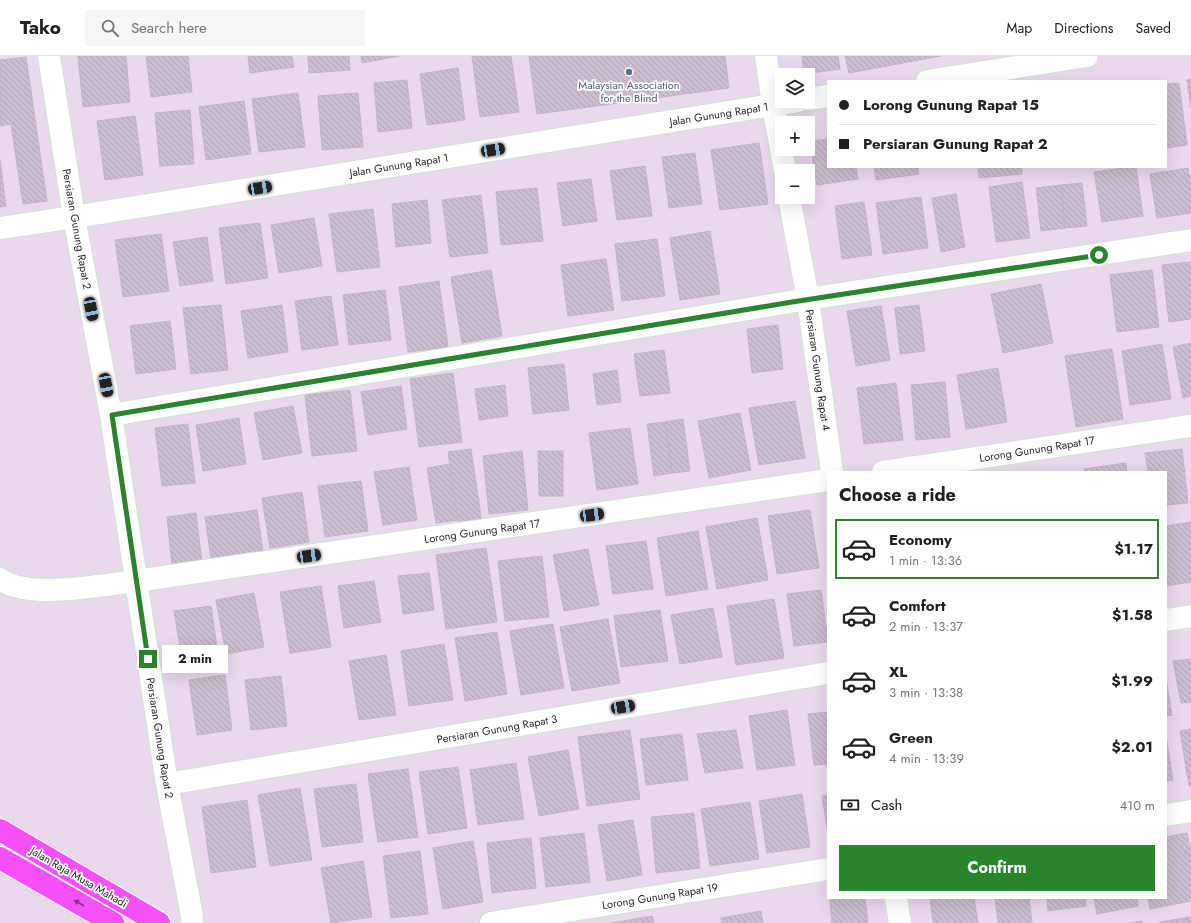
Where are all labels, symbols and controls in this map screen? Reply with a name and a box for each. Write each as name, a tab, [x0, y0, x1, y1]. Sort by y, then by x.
search box	[85, 10, 365, 46]
text: Tako	[20, 14, 61, 41]
icon: search	[99, 17, 121, 39]
text: Search here	[131, 17, 207, 39]
text: Map	[1006, 18, 1032, 38]
text: Directions	[1054, 18, 1114, 38]
text: Saved	[1136, 18, 1171, 38]
marker: Malaysian Association for the Blind	[624, 67, 634, 77]
map controls	[775, 68, 815, 204]
button: layers	[775, 68, 815, 108]
place label: Malaysian Association for the Blind	[578, 77, 680, 106]
text: Lorong Gunung Rapat 15	[863, 94, 1039, 116]
street label: Jalan Gunung Rapat 1	[666, 98, 770, 130]
button: +	[775, 116, 815, 156]
text: Persiaran Gunung Rapat 2	[863, 133, 1048, 155]
car	[480, 142, 506, 158]
street label: Jalan Gunung Rapat 1	[346, 149, 450, 181]
button: −	[775, 164, 815, 204]
street label: Persiaran Gunung Rapat 2	[59, 167, 95, 291]
car	[247, 180, 273, 196]
route start	[1090, 246, 1108, 264]
car	[83, 296, 99, 322]
street label: Persiaran Gunung Rapat 4	[802, 308, 835, 432]
car	[98, 372, 114, 398]
street label: Lorong Gunung Rapat 17	[978, 432, 1096, 466]
text: Choose a ride	[839, 482, 956, 508]
car	[579, 507, 605, 523]
street label: Lorong Gunung Rapat 17	[423, 515, 541, 547]
text: Economy	[889, 529, 952, 551]
icon: car	[841, 531, 877, 567]
text: $1.17	[1115, 538, 1153, 560]
car	[296, 548, 322, 564]
text: 1 min · 13:36	[889, 551, 962, 570]
text: Comfort	[889, 595, 946, 617]
icon: car	[841, 597, 877, 633]
text: $1.58	[1112, 604, 1153, 626]
text: 2 min · 13:37	[889, 617, 963, 636]
callout: 2 min	[162, 645, 228, 673]
text: 2 min	[178, 649, 212, 668]
route end	[139, 650, 157, 668]
text: XL	[889, 661, 907, 683]
icon: car	[841, 663, 877, 699]
text: $1.99	[1111, 670, 1153, 692]
street label: Persiaran Gunung Rapat 2	[143, 676, 177, 800]
text: 3 min · 13:38	[889, 683, 963, 702]
car	[610, 699, 636, 715]
street label: Persiaran Gunung Rapat 3	[436, 711, 558, 747]
text: Green	[889, 727, 933, 749]
icon: car	[841, 729, 877, 765]
text: $2.01	[1111, 736, 1153, 758]
text: 4 min · 13:39	[889, 749, 964, 768]
icon: cash	[839, 794, 861, 816]
text: Cash	[871, 794, 902, 816]
text: 410 m	[1120, 796, 1155, 815]
street label: Jalan Raja Musa Mahadi	[26, 842, 131, 911]
button: Confirm	[839, 845, 1155, 891]
street label: Lorong Gunung Rapat 19	[601, 879, 719, 913]
one-way arrow	[73, 900, 85, 907]

